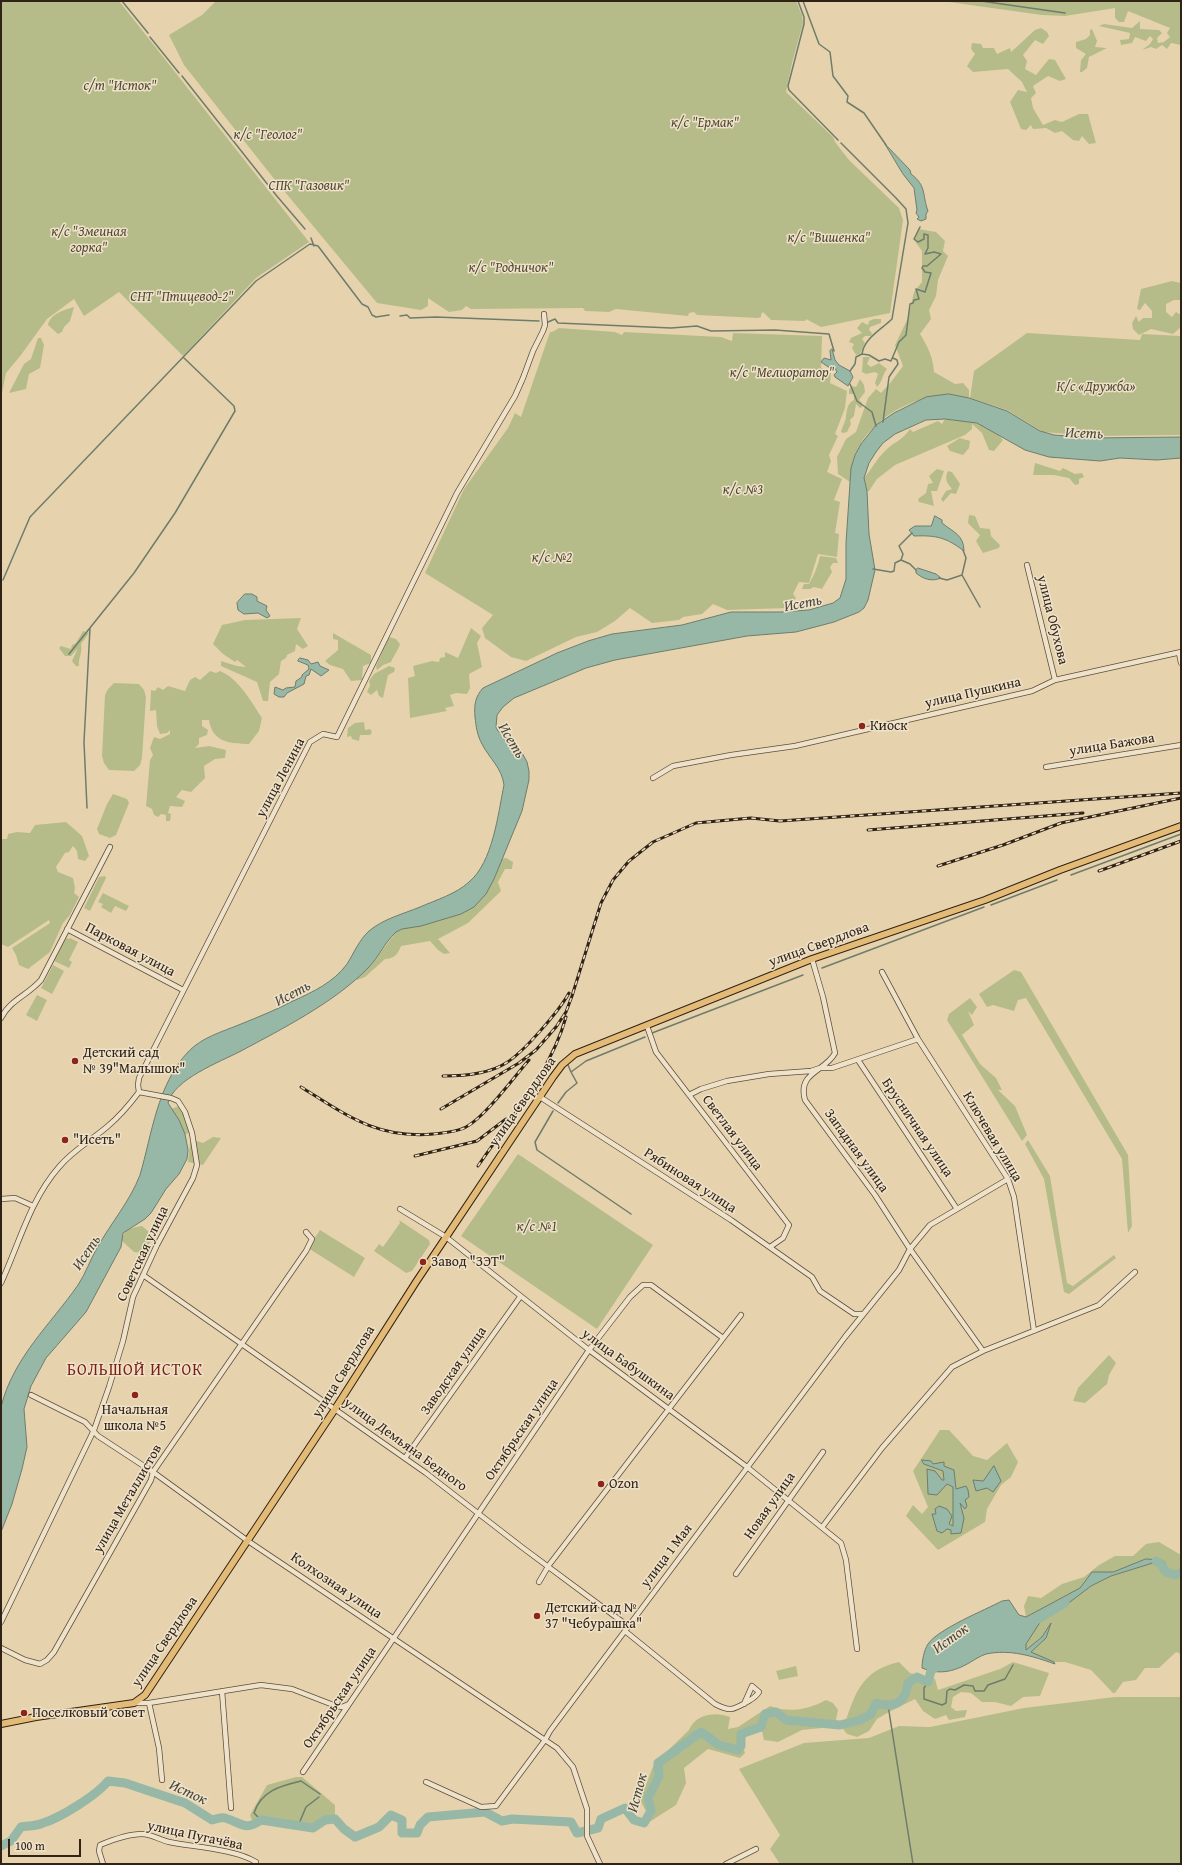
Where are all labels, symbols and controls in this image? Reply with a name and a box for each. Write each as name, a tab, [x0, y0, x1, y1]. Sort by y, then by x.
park label: с/т "Исток"	[83, 78, 157, 94]
park label: к/с "Ермак"	[671, 115, 739, 131]
park label: к/с "Геолог"	[234, 127, 302, 143]
park label: СПК "Газовик"	[269, 178, 349, 194]
park label: к/с "Змеиная горка"	[51, 224, 127, 256]
park label: к/с "Вишенка"	[788, 230, 870, 246]
park label: к/с "Родничок"	[468, 260, 554, 276]
park label: СНТ "Птицевод-2"	[130, 289, 234, 305]
park label: к/с "Мелиоратор"	[730, 365, 834, 381]
park label: К/с «Дружба»	[1056, 379, 1136, 395]
water label: Исеть	[1065, 424, 1103, 444]
park label: к/с №3	[723, 482, 763, 498]
park label: к/с №2	[532, 550, 572, 566]
street label: улица Обухова	[1033, 574, 1071, 666]
water label: Исеть	[782, 592, 824, 616]
street label: улица Пушкина	[923, 674, 1023, 712]
place label: Киоск	[870, 718, 908, 734]
water label: Исеть	[493, 720, 529, 762]
marker: Киоск	[857, 721, 867, 731]
street label: улица Бажова	[1068, 730, 1156, 760]
street label: улица Ленина	[253, 735, 309, 821]
street label: Парковая улица	[82, 919, 178, 981]
street label: улица Свердлова	[767, 919, 871, 971]
water label: Исеть	[272, 977, 314, 1011]
place label: Детский сад № 39"Малышок"	[83, 1045, 185, 1078]
street label: улица Свердлова	[486, 1054, 560, 1150]
marker: Детский сад № 39"Малышок"	[70, 1056, 80, 1066]
street label: Брусничная улица	[878, 1075, 956, 1181]
street label: Ключевая улица	[959, 1089, 1025, 1185]
street label: Светлая улица	[698, 1092, 766, 1174]
street label: Западная улица	[820, 1106, 892, 1196]
place label: "Исеть"	[73, 1132, 121, 1148]
marker: "Исеть"	[60, 1135, 70, 1145]
street label: Рябиновая улица	[641, 1145, 739, 1217]
street label: Советская улица	[114, 1204, 172, 1304]
park label: к/с №1	[517, 1219, 557, 1235]
water label: Исеть	[69, 1232, 105, 1274]
place label: Завод "ЗЭТ"	[431, 1254, 505, 1270]
marker: Завод "ЗЭТ"	[418, 1257, 428, 1267]
street label: улица Свердлова	[309, 1323, 379, 1421]
street label: Заводская улица	[417, 1324, 491, 1418]
street label: улица Бабушкина	[578, 1326, 678, 1404]
district label: БОЛЬШОЙ ИСТОК	[67, 1361, 203, 1381]
street label: Октябрьская улица	[482, 1376, 562, 1484]
marker: Начальная школа №5	[130, 1390, 140, 1400]
street label: улица Демьяна Бедного	[340, 1395, 470, 1495]
place label: Начальная школа №5	[102, 1402, 168, 1434]
street label: улица Металлистов	[90, 1442, 166, 1556]
street label: Новая улица	[741, 1469, 799, 1543]
place label: Ozon	[609, 1476, 639, 1492]
marker: Ozon	[596, 1479, 606, 1489]
street label: улица 1 Мая	[638, 1521, 696, 1591]
street label: Колхозная улица	[287, 1549, 385, 1623]
street label: улица Свердлова	[129, 1594, 201, 1690]
place label: Детский сад № 37 "Чебурашка"	[545, 1600, 642, 1632]
marker: Детский сад № 37 "Чебурашка"	[532, 1611, 542, 1621]
water label: Исток	[930, 1620, 972, 1658]
street label: Октябрьская улица	[300, 1644, 380, 1752]
place label: Поселковый совет	[32, 1705, 145, 1721]
marker: Поселковый совет	[19, 1708, 29, 1718]
water label: Исток	[624, 1771, 652, 1815]
water label: Исток	[166, 1776, 210, 1810]
street label: улица Пугачёва	[146, 1818, 244, 1854]
scale bar	[10, 1831, 83, 1857]
text: 100 m	[15, 1837, 45, 1854]

